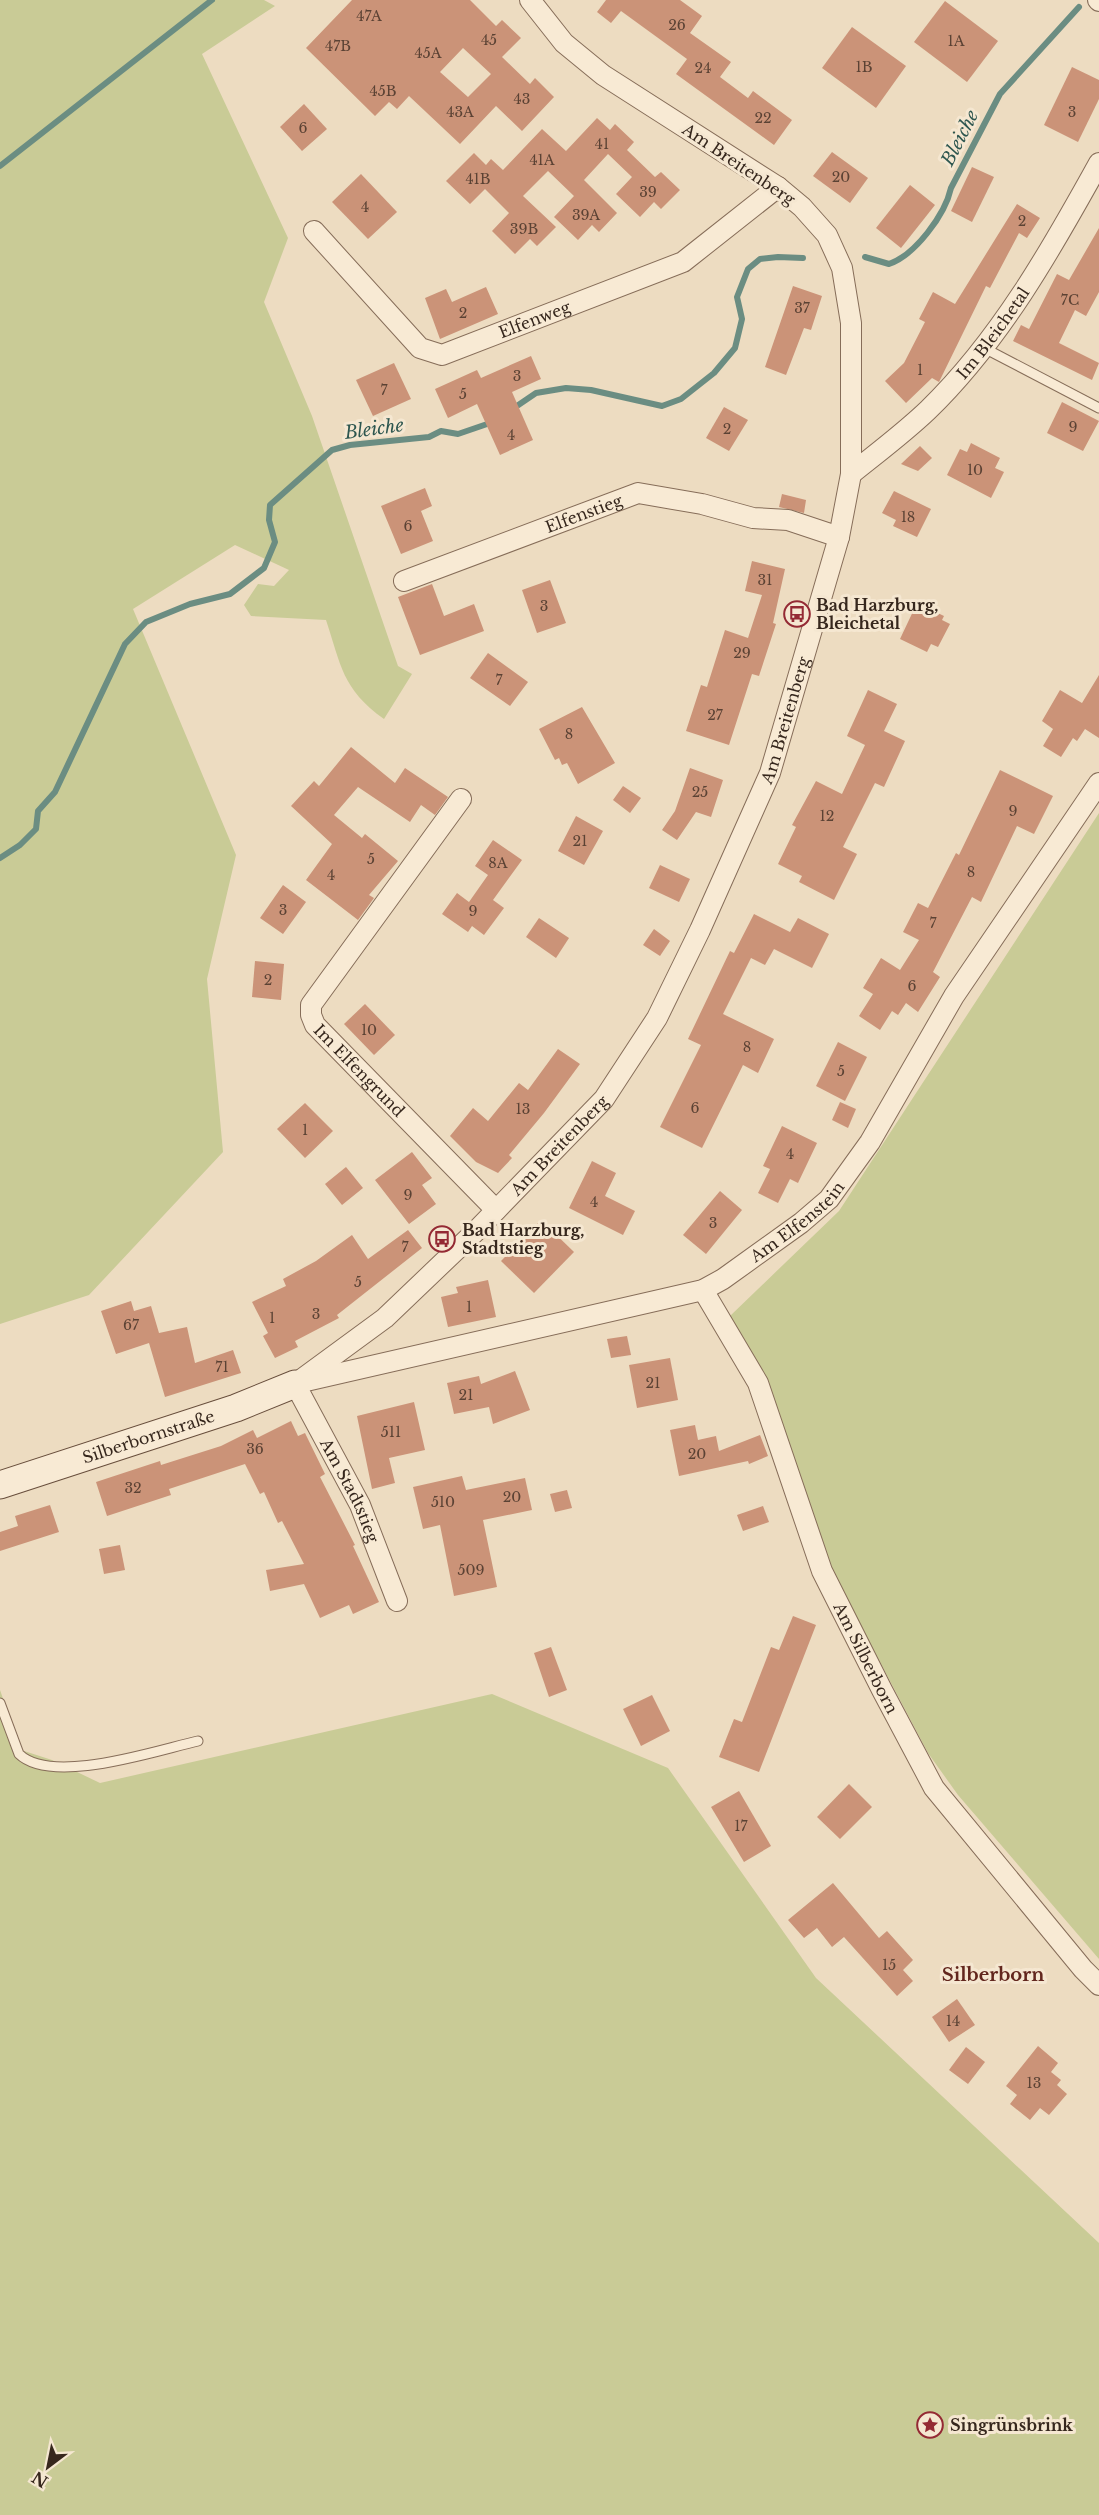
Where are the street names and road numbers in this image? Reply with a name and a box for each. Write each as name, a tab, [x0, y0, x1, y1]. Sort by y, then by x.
street label: Am Breitenberg	[678, 118, 799, 209]
street label: Im Bleichetal	[952, 283, 1033, 383]
street label: Elfenweg	[496, 296, 573, 342]
street label: Elfenstieg	[542, 490, 626, 537]
street label: Am Breitenberg	[756, 654, 814, 788]
street label: Im Elfengrund	[310, 1020, 409, 1121]
street label: Am Breitenberg	[505, 1091, 612, 1200]
street label: Am Elfenstein	[745, 1178, 848, 1267]
street label: Silberbornstraße	[80, 1406, 217, 1467]
street label: Am Stadtstieg	[316, 1434, 384, 1546]
street label: Am Silberborn	[829, 1598, 903, 1717]

